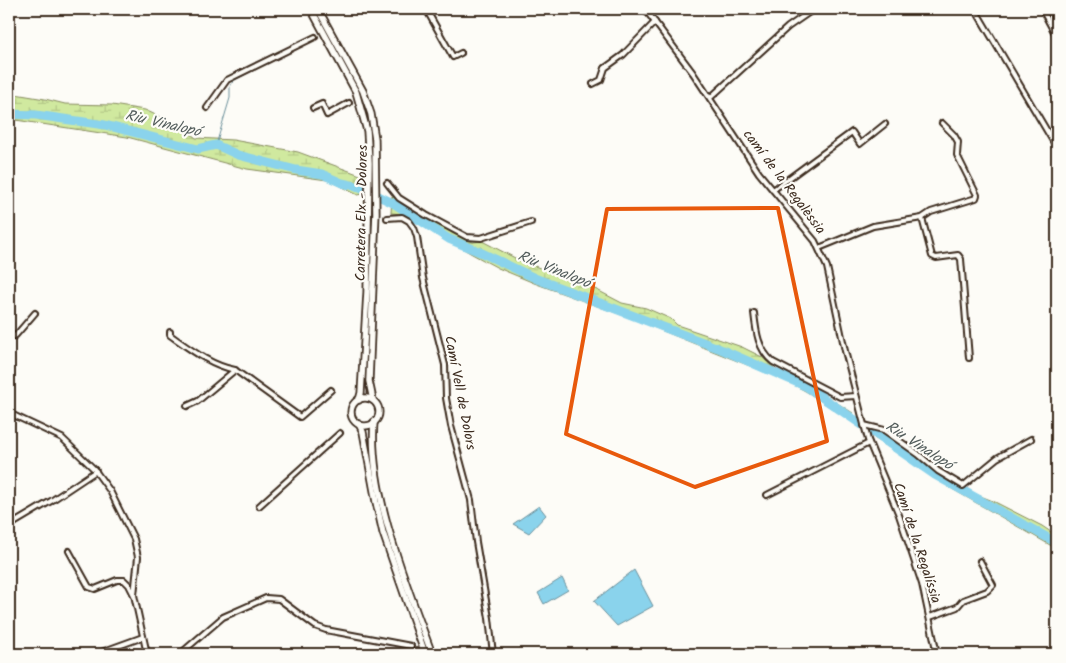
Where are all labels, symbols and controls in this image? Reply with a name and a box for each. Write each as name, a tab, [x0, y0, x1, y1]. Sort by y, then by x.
water label: Riu Vinalopó	[123, 104, 206, 145]
street label: camí de la Regalèssia	[737, 125, 831, 239]
street label: Carretera Elx - Dolores	[350, 145, 374, 281]
water label: Riu Vinalopó	[514, 245, 597, 297]
street label: Camí Vell de Dolors	[438, 334, 482, 452]
water label: Riu Vinalopó	[880, 415, 960, 479]
street label: Camí de la Regalíssia	[887, 480, 947, 606]

